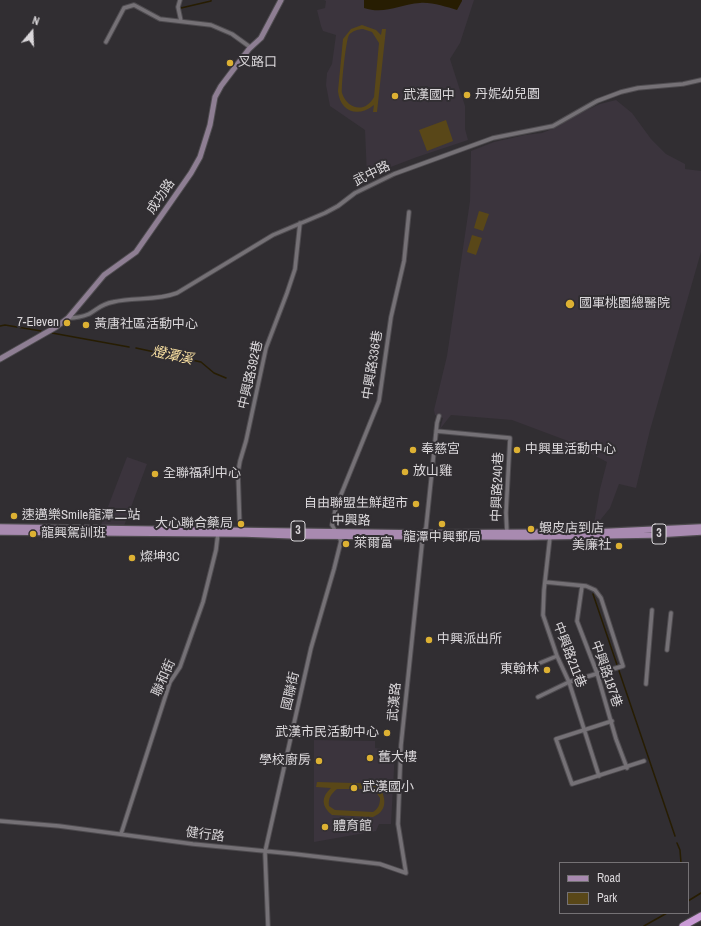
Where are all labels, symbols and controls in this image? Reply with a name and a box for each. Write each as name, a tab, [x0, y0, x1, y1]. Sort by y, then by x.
north arrow	[12, 12, 52, 52]
text: N	[31, 13, 41, 28]
place label: 叉路口	[238, 55, 277, 71]
marker: 叉路口	[225, 58, 235, 68]
place label: 丹妮幼兒園	[475, 87, 540, 103]
place label: 武漢國中	[403, 88, 455, 104]
marker: 丹妮幼兒園	[462, 90, 472, 100]
marker: 武漢國中	[390, 91, 400, 101]
street label: 武中路	[351, 158, 393, 190]
street label: 成功路	[144, 176, 178, 218]
place label: 國軍桃園總醫院	[579, 296, 670, 312]
marker: 國軍桃園總醫院	[564, 298, 576, 310]
place label: 7-Eleven	[17, 315, 59, 331]
place label: 黃唐社區活動中心	[94, 317, 198, 333]
marker: 7-Eleven	[62, 318, 72, 328]
marker: 黃唐社區活動中心	[81, 320, 91, 330]
street label: 中興路336巷	[360, 329, 386, 401]
street label: 中興路392巷	[236, 339, 266, 411]
water label: 燈潭溪	[150, 343, 194, 369]
place label: 奉慈宮	[421, 442, 460, 458]
place label: 中興里活動中心	[525, 442, 616, 458]
marker: 奉慈宮	[408, 445, 418, 455]
marker: 中興里活動中心	[512, 445, 522, 455]
street label: 中興路240巷	[489, 452, 507, 522]
place label: 放山雞	[413, 464, 452, 480]
place label: 全聯福利中心	[163, 466, 241, 482]
marker: 放山雞	[400, 467, 410, 477]
marker: 全聯福利中心	[150, 469, 160, 479]
place label: 自由聯盟生鮮超市	[304, 496, 408, 512]
marker: 自由聯盟生鮮超市	[411, 499, 421, 509]
place label: 速邁樂Smile龍潭二站	[22, 508, 140, 524]
marker: 速邁樂Smile龍潭二站	[9, 511, 19, 521]
street label: 中興路	[331, 513, 371, 529]
place label: 大心聯合藥局	[155, 516, 233, 532]
marker: 大心聯合藥局	[236, 519, 246, 529]
marker: 龍潭中興郵局	[437, 519, 447, 529]
road number: 3	[291, 521, 305, 541]
place label: 蝦皮店到店	[539, 521, 604, 537]
marker: 蝦皮店到店	[526, 524, 536, 534]
road number: 3	[652, 524, 666, 544]
place label: 龍興駕訓班	[41, 526, 106, 542]
marker: 龍興駕訓班	[28, 529, 38, 539]
place label: 龍潭中興郵局	[403, 530, 481, 546]
place label: 萊爾富	[354, 536, 393, 552]
place label: 美廉社	[572, 538, 611, 554]
marker: 萊爾富	[341, 539, 351, 549]
marker: 美廉社	[614, 541, 624, 551]
place label: 燦坤3C	[140, 550, 180, 566]
marker: 燦坤3C	[127, 553, 137, 563]
street label: 中興路211巷	[549, 620, 589, 690]
place label: 中興派出所	[437, 632, 502, 648]
marker: 中興派出所	[424, 635, 434, 645]
street label: 中興路187巷	[587, 638, 625, 710]
street label: 聯和街	[149, 657, 179, 699]
place label: 東翰林	[500, 662, 539, 678]
marker: 東翰林	[542, 665, 552, 675]
street label: 國聯街	[279, 670, 303, 712]
street label: 武漢路	[386, 682, 404, 722]
place label: 武漢市民活動中心	[275, 725, 379, 741]
marker: 武漢市民活動中心	[382, 728, 392, 738]
place label: 舊大樓	[378, 750, 417, 766]
place label: 學校廚房	[259, 753, 311, 769]
marker: 舊大樓	[365, 753, 375, 763]
marker: 學校廚房	[314, 756, 324, 766]
place label: 武漢國小	[362, 780, 414, 796]
marker: 武漢國小	[349, 783, 359, 793]
place label: 體育館	[333, 819, 372, 835]
marker: 體育館	[320, 822, 330, 832]
street label: 健行路	[185, 825, 225, 845]
legend	[559, 862, 689, 914]
text: Road	[597, 870, 621, 886]
text: Park	[597, 890, 617, 906]

